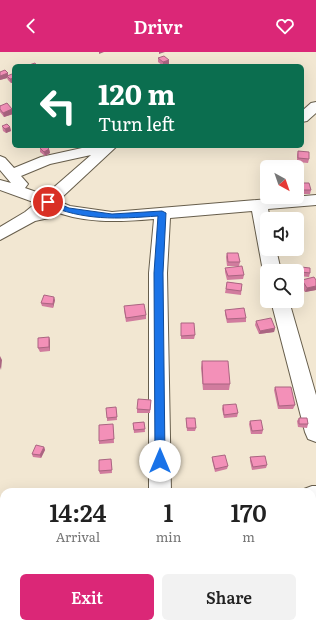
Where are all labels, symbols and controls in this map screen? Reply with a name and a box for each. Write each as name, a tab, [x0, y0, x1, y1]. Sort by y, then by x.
text: Drivr	[133, 13, 183, 40]
icon: back	[20, 15, 42, 37]
icon: heart	[274, 15, 296, 37]
text: 120 m	[98, 72, 175, 114]
icon: left	[32, 80, 84, 132]
text: Turn left	[98, 110, 175, 137]
north arrow	[260, 160, 304, 204]
map controls	[260, 160, 304, 308]
pin	[31, 185, 65, 219]
icon: arrive	[37, 191, 59, 213]
button: sound	[260, 212, 304, 256]
button: search	[260, 264, 304, 308]
position arrow	[139, 440, 181, 482]
text: 14:24	[49, 494, 107, 529]
text: 1	[164, 494, 173, 529]
text: 170	[231, 494, 267, 529]
text: Arrival	[56, 527, 100, 546]
text: min	[156, 527, 181, 546]
text: m	[242, 527, 255, 546]
button: Exit	[20, 574, 154, 620]
button: Share	[162, 574, 296, 620]

